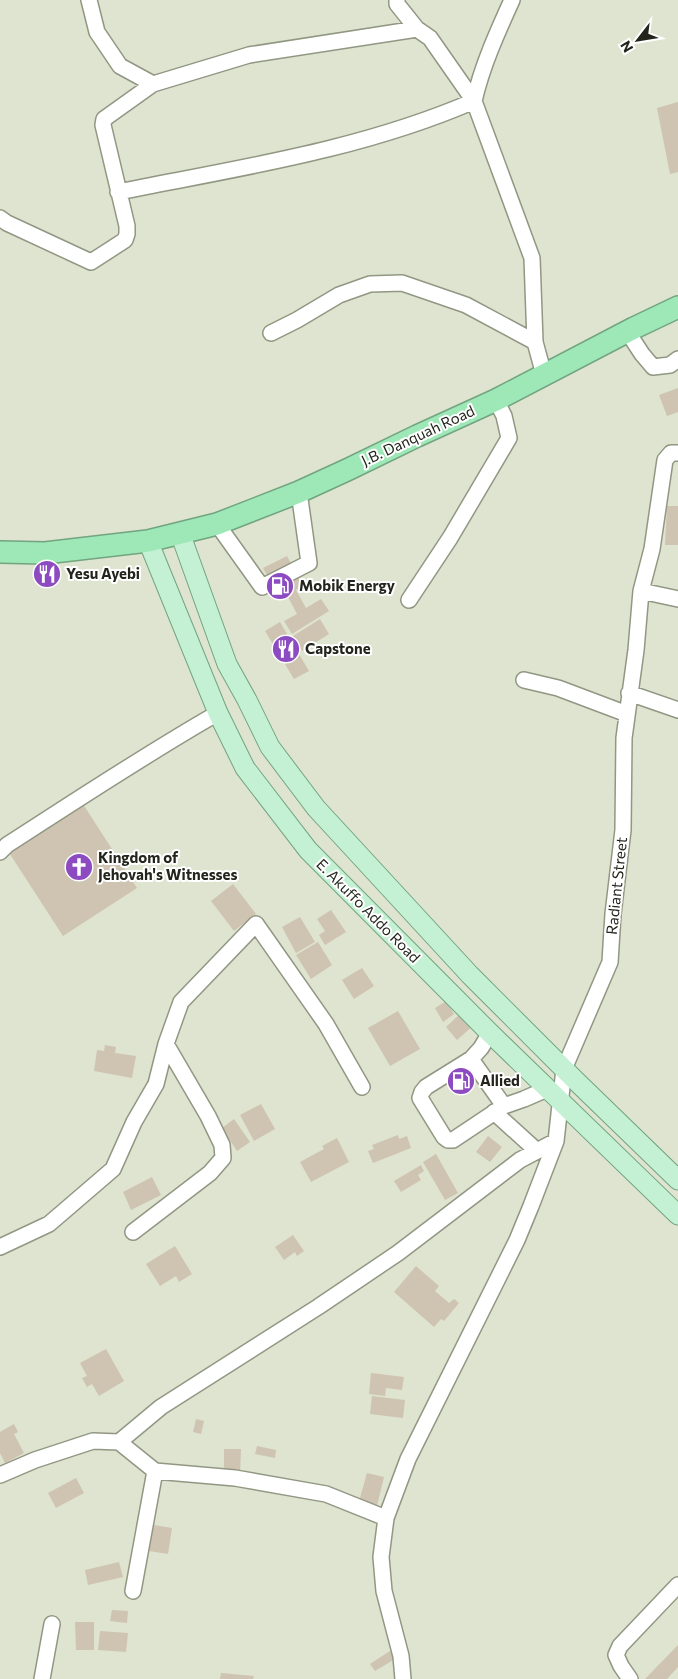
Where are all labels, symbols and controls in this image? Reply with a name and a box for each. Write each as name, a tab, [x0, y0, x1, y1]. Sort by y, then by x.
north arrow	[613, 15, 663, 65]
text: N	[616, 38, 636, 56]
street label: J.B. Danquah Road	[358, 401, 477, 469]
restaurant icon: Yesu Ayebi	[32, 559, 62, 589]
place label: Yesu Ayebi	[66, 564, 140, 582]
fuel station icon: Mobik Energy	[265, 571, 295, 601]
place label: Mobik Energy	[299, 576, 396, 594]
restaurant icon: Capstone	[271, 634, 301, 664]
place label: Capstone	[305, 639, 371, 657]
street label: Radiant Street	[602, 836, 630, 936]
place label: Kingdom of Jehovah's Witnesses	[98, 848, 237, 883]
church icon: Kingdom of Jehovah's Witnesses	[64, 852, 94, 882]
street label: E. Akuffo Addo Road	[313, 855, 424, 966]
fuel station icon: Allied	[446, 1066, 476, 1096]
place label: Allied	[480, 1071, 520, 1089]

